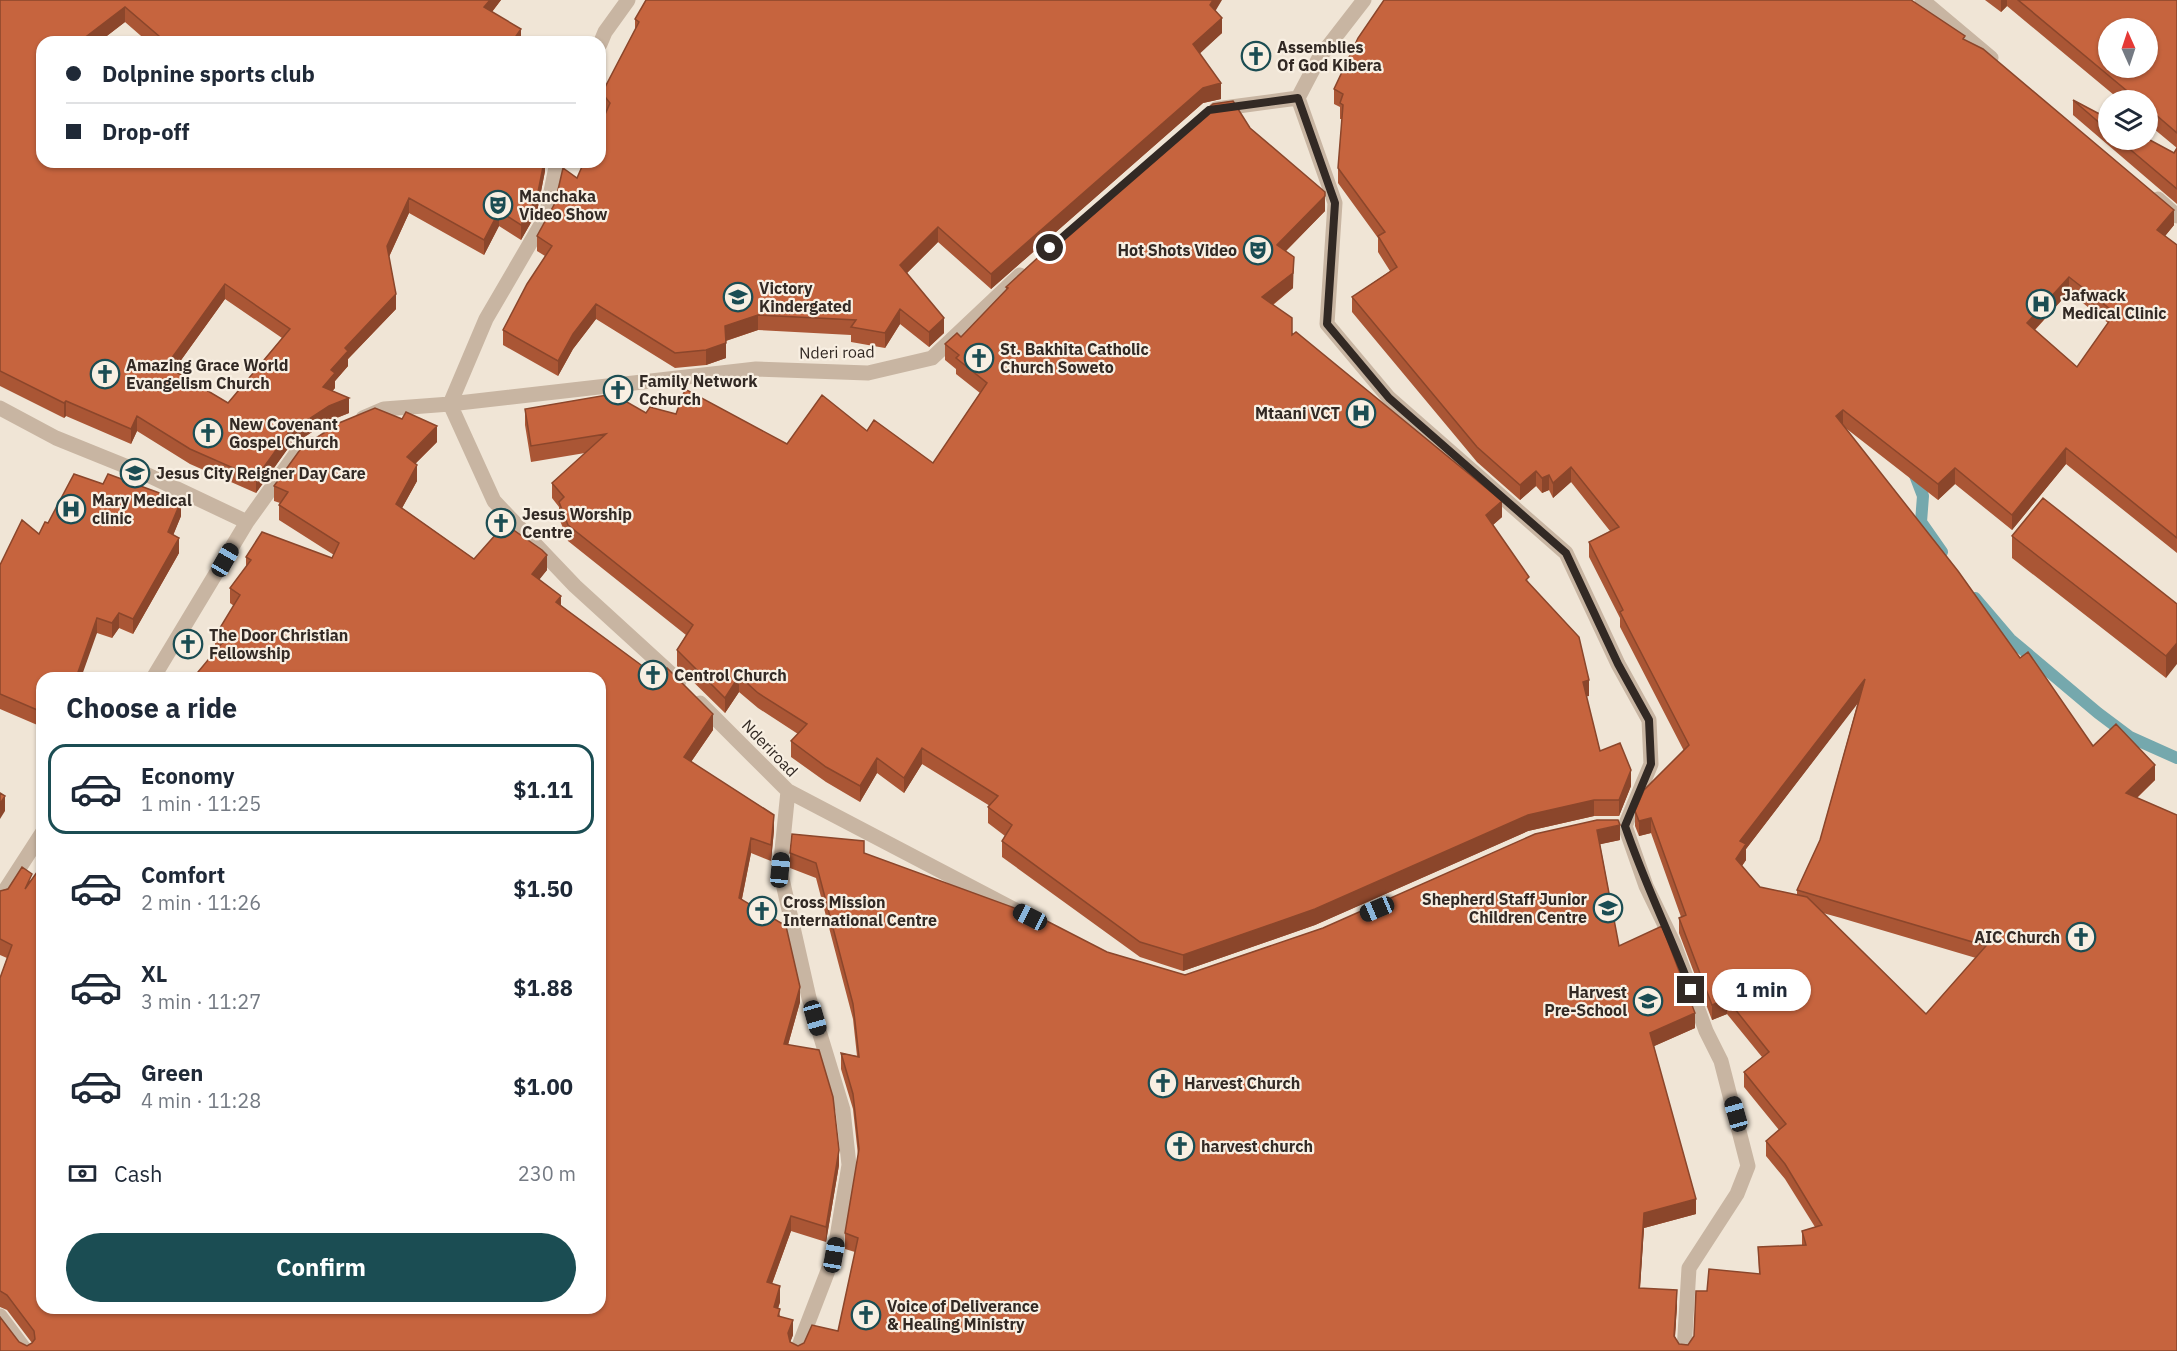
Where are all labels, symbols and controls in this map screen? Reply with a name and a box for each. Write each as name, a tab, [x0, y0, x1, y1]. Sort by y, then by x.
north arrow	[2098, 18, 2158, 78]
map controls	[2098, 18, 2158, 150]
place label: Assemblies Of God Kibera	[1277, 37, 1382, 75]
church icon: Assemblies Of God Kibera	[1240, 40, 1272, 72]
text: Dolpnine sports club	[102, 59, 315, 88]
button: layers	[2098, 90, 2158, 150]
text: Drop-off	[102, 117, 189, 146]
place label: Manchaka Video Show	[519, 186, 608, 224]
theatre icon: Manchaka Video Show	[482, 189, 514, 221]
route start	[1036, 234, 1063, 261]
theatre icon: Hot Shots Video	[1242, 234, 1274, 266]
place label: Hot Shots Video	[1117, 240, 1237, 260]
place label: Victory Kindergated	[759, 278, 852, 316]
school or university icon: Victory Kindergated	[722, 281, 754, 313]
place label: Jafwack Medical Clinic	[2062, 285, 2167, 323]
hospital icon: Jafwack Medical Clinic	[2025, 288, 2057, 320]
place label: St. Bakhita Catholic Church Soweto	[1000, 339, 1149, 377]
street label: Nderi road	[799, 341, 875, 363]
church icon: St. Bakhita Catholic Church Soweto	[963, 342, 995, 374]
place label: Amazing Grace World Evangelism Church	[126, 355, 288, 393]
church icon: Amazing Grace World Evangelism Church	[89, 358, 121, 390]
place label: Family Network Cchurch	[639, 371, 758, 409]
church icon: Family Network Cchurch	[602, 374, 634, 406]
hospital icon: Mtaani VCT	[1345, 397, 1377, 429]
place label: Mtaani VCT	[1255, 403, 1340, 423]
place label: New Covenant Gospel Church	[229, 414, 339, 452]
church icon: New Covenant Gospel Church	[192, 417, 224, 449]
school or university icon: Jesus City Reigner Day Care	[119, 457, 151, 489]
place label: Jesus City Reigner Day Care	[156, 463, 366, 483]
place label: Mary Medical clinic	[92, 490, 192, 528]
hospital icon: Mary Medical clinic	[55, 493, 87, 525]
place label: Jesus Worship Centre	[522, 504, 632, 542]
church icon: Jesus Worship Centre	[485, 507, 517, 539]
car	[208, 540, 242, 580]
place label: The Door Christian Fellowship	[209, 625, 348, 663]
church icon: The Door Christian Fellowship	[172, 628, 204, 660]
church icon: Centrol Church	[637, 659, 669, 691]
place label: Centrol Church	[674, 665, 787, 685]
text: Choose a ride	[66, 690, 237, 725]
street label: Nderiroad	[738, 715, 802, 781]
text: Economy	[141, 761, 235, 790]
icon: car	[69, 762, 123, 816]
text: $1.11	[513, 775, 573, 804]
text: 1 min · 11:25	[141, 790, 261, 817]
car	[769, 851, 791, 889]
text: Comfort	[141, 860, 225, 889]
icon: car	[69, 861, 123, 915]
text: $1.50	[513, 874, 573, 903]
text: 2 min · 11:26	[141, 889, 261, 916]
place label: Shepherd Staff Junior Children Centre	[1422, 889, 1588, 927]
place label: Cross Mission International Centre	[783, 892, 937, 930]
school or university icon: Shepherd Staff Junior Children Centre	[1592, 892, 1624, 924]
car	[1357, 894, 1397, 924]
church icon: Cross Mission International Centre	[746, 895, 778, 927]
car	[1010, 901, 1050, 933]
church icon: AIC Church	[2065, 921, 2097, 953]
place label: AIC Church	[1974, 927, 2060, 947]
text: XL	[141, 959, 167, 988]
icon: car	[69, 960, 123, 1014]
callout: 1 min	[1712, 969, 1811, 1011]
text: $1.88	[513, 973, 573, 1002]
route end	[1677, 976, 1704, 1003]
text: 1 min	[1735, 976, 1788, 1003]
place label: Harvest Pre-School	[1544, 982, 1627, 1020]
school or university icon: Harvest Pre-School	[1632, 985, 1664, 1017]
text: 3 min · 11:27	[141, 988, 261, 1015]
car	[801, 998, 829, 1038]
text: Green	[141, 1058, 203, 1087]
icon: car	[69, 1059, 123, 1113]
church icon: Harvest Church	[1147, 1067, 1179, 1099]
text: $1.00	[513, 1072, 573, 1101]
place label: Harvest Church	[1184, 1073, 1300, 1093]
text: 4 min · 11:28	[141, 1087, 261, 1114]
car	[1722, 1094, 1750, 1134]
church icon: harvest church	[1164, 1130, 1196, 1162]
place label: harvest church	[1201, 1136, 1313, 1156]
icon: cash	[66, 1157, 99, 1190]
text: Cash	[114, 1159, 163, 1188]
text: 230 m	[518, 1160, 576, 1187]
button: Confirm	[66, 1233, 576, 1302]
car	[822, 1236, 846, 1274]
place label: Voice of Deliverance & Healing Ministry	[887, 1296, 1039, 1334]
church icon: Voice of Deliverance & Healing Ministry	[850, 1299, 882, 1331]

